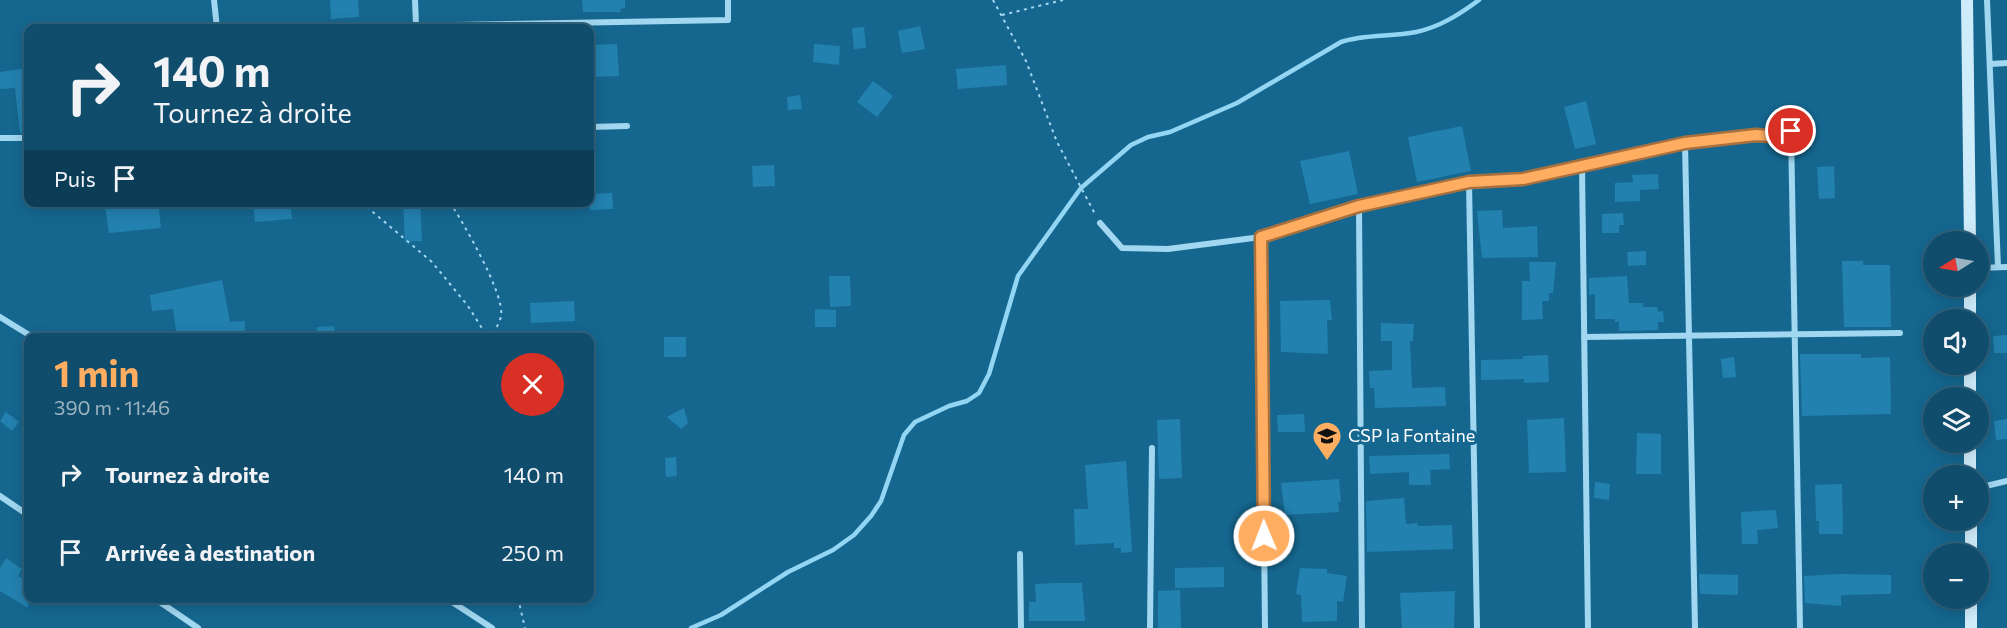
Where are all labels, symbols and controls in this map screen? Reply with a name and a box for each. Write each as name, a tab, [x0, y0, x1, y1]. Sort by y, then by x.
text: 140 m	[153, 44, 270, 96]
icon: right	[54, 48, 132, 126]
text: Tournez à droite	[153, 96, 352, 129]
pin	[1765, 105, 1816, 156]
icon: arrive	[1774, 114, 1807, 147]
icon: arrive	[108, 162, 141, 195]
text: Puis	[54, 165, 96, 192]
north arrow	[1923, 231, 1989, 297]
map controls	[1923, 231, 1989, 609]
button: sound	[1923, 309, 1989, 375]
text: 1 min	[54, 350, 139, 394]
button: close	[501, 353, 564, 416]
button: layers	[1923, 387, 1989, 453]
text: 390 m · 11:46	[54, 395, 170, 419]
school or university icon: CSP la Fontaine	[1311, 420, 1343, 462]
place label: CSP la Fontaine	[1348, 424, 1475, 446]
icon: right	[54, 458, 87, 491]
text: Tournez à droite	[105, 461, 270, 488]
text: 140 m	[504, 461, 564, 488]
button: +	[1923, 465, 1989, 531]
position arrow	[1232, 504, 1296, 568]
icon: arrive	[54, 536, 87, 569]
text: Arrivée à destination	[105, 539, 315, 566]
text: 250 m	[501, 539, 564, 566]
button: −	[1923, 543, 1989, 609]

